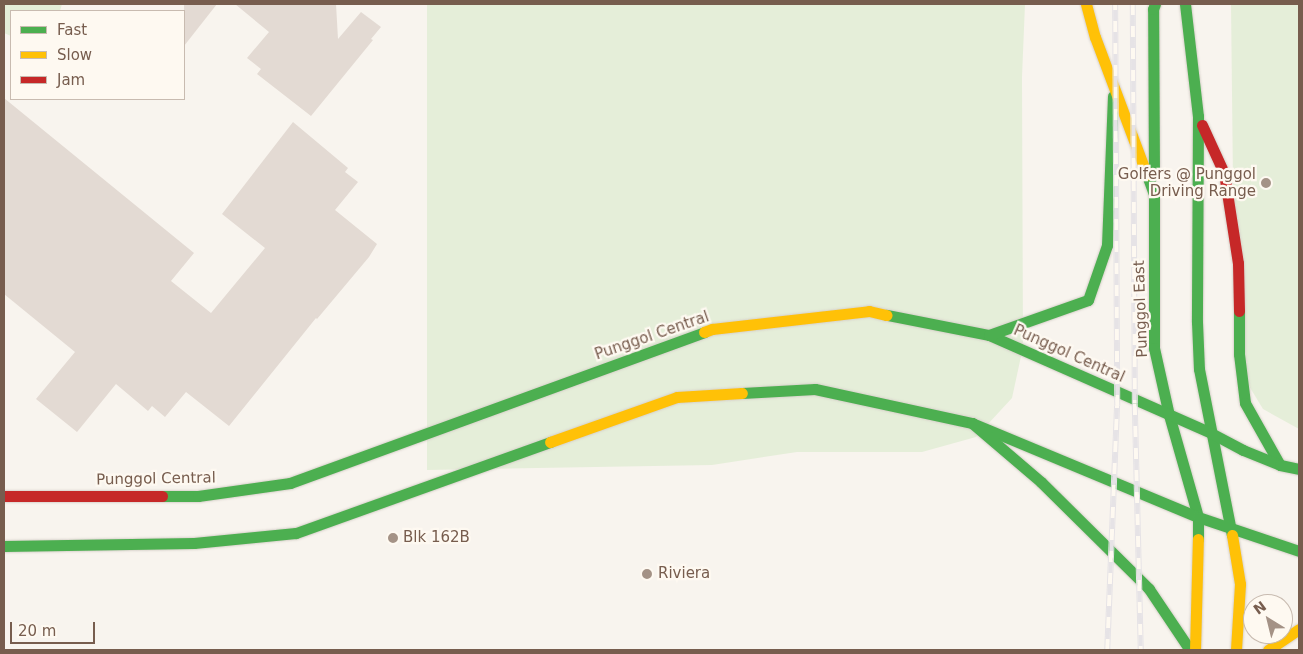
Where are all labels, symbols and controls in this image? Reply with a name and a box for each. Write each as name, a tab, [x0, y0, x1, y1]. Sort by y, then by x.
legend	[10, 10, 185, 100]
text: Fast	[57, 21, 87, 39]
text: Slow	[57, 46, 92, 64]
text: Jam	[57, 71, 85, 89]
place label: Golfers @ Punggol Driving Range	[1118, 165, 1256, 200]
marker: Golfers @ Punggol Driving Range	[1260, 177, 1272, 189]
street label: Punggol East	[1130, 260, 1152, 358]
street label: Punggol Central	[593, 308, 711, 364]
street label: Punggol Central	[1011, 321, 1127, 387]
street label: Punggol Central	[96, 469, 216, 489]
place label: Blk 162B	[403, 529, 470, 547]
marker: Blk 162B	[387, 532, 399, 544]
place label: Riviera	[658, 565, 710, 583]
marker: Riviera	[640, 567, 654, 581]
north arrow	[1243, 594, 1293, 644]
text: N	[1250, 598, 1269, 618]
scale bar	[12, 612, 98, 644]
text: 20 m	[18, 622, 56, 640]

